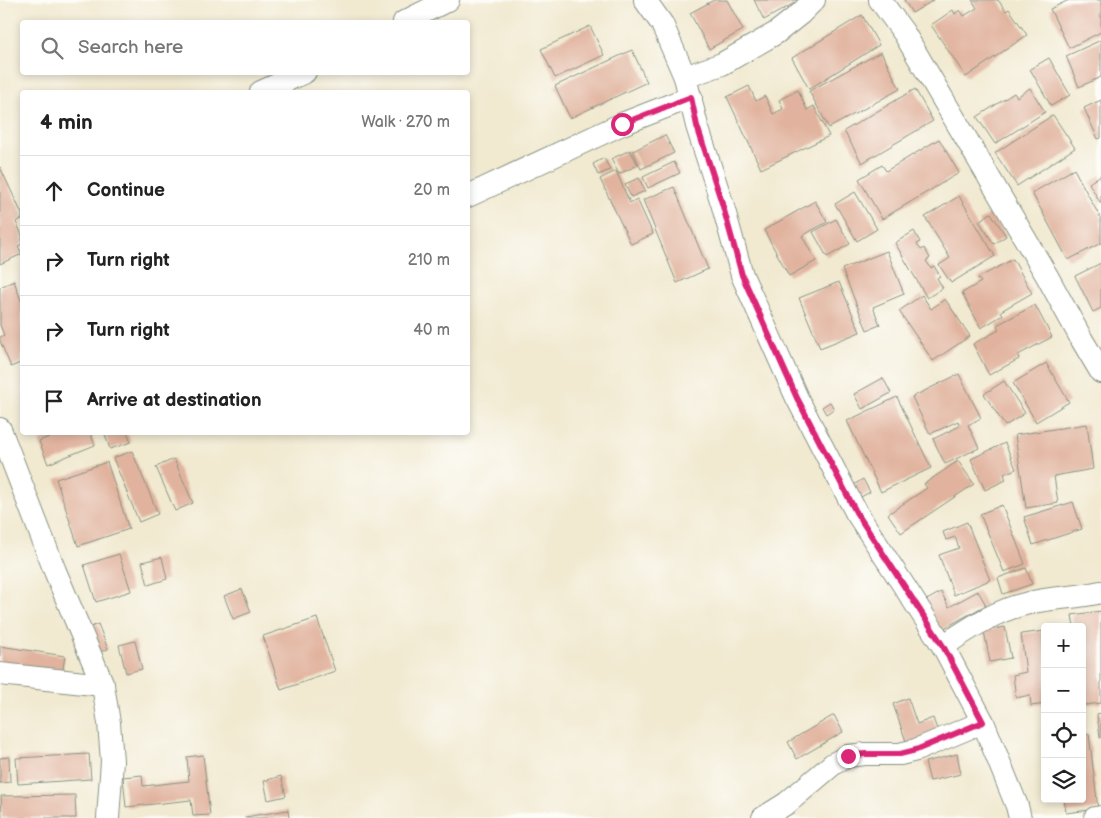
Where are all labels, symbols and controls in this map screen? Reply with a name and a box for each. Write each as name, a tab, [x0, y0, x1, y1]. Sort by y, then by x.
search box	[20, 20, 470, 75]
icon: search	[38, 34, 66, 62]
text: Search here	[78, 36, 183, 59]
text: 4 min	[40, 110, 93, 135]
text: Walk · 270 m	[361, 113, 450, 132]
route start	[611, 113, 634, 136]
icon: ahead	[40, 177, 68, 205]
text: Continue	[87, 179, 165, 202]
text: 20 m	[414, 181, 450, 200]
icon: right	[40, 247, 68, 275]
text: Turn right	[87, 249, 170, 272]
text: 210 m	[408, 251, 450, 270]
icon: right	[40, 317, 68, 345]
text: Turn right	[87, 319, 170, 342]
text: 40 m	[413, 321, 450, 340]
icon: arrive	[40, 387, 68, 415]
text: Arrive at destination	[87, 389, 262, 412]
map controls	[1041, 623, 1086, 803]
button: +	[1041, 623, 1086, 668]
button: −	[1041, 668, 1086, 713]
button: locate	[1041, 713, 1086, 758]
route end	[837, 745, 860, 768]
button: layers	[1041, 758, 1086, 803]

